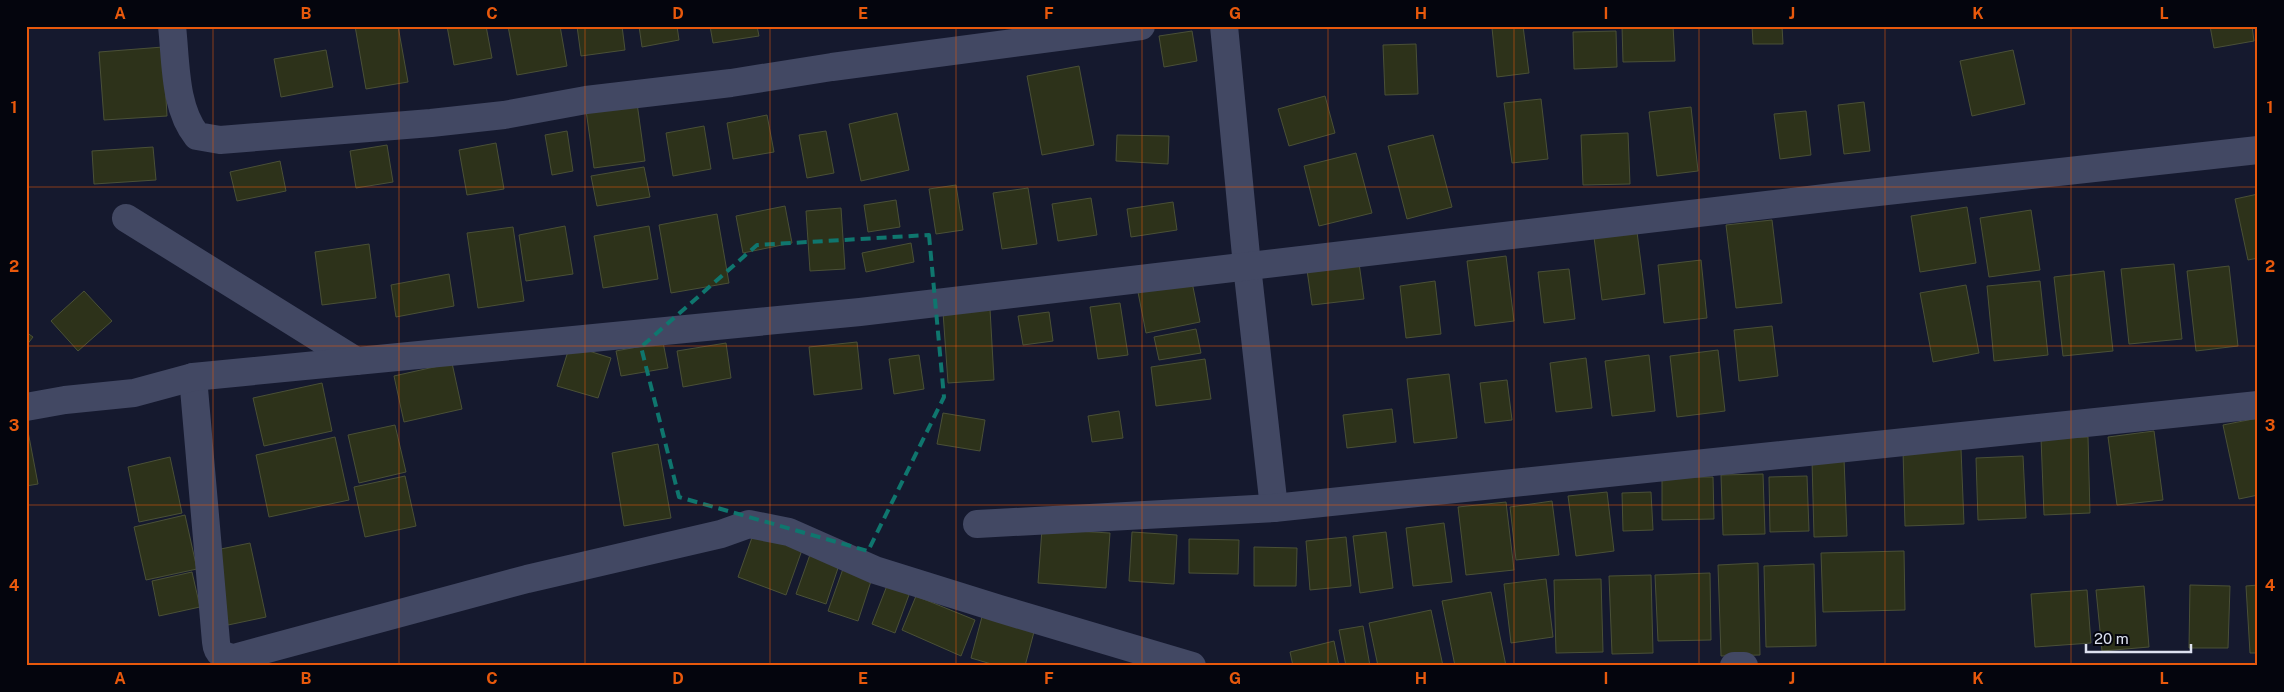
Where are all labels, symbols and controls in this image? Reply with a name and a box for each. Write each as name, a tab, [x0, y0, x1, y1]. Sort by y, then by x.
text: A	[114, 4, 126, 23]
text: B	[301, 4, 312, 23]
text: C	[486, 4, 498, 23]
text: D	[672, 4, 684, 23]
text: E	[858, 4, 868, 23]
text: F	[1044, 4, 1054, 23]
text: G	[1229, 4, 1241, 23]
text: H	[1415, 4, 1427, 23]
text: I	[1604, 4, 1608, 23]
text: J	[1789, 4, 1795, 23]
text: K	[1972, 4, 1984, 23]
text: L	[2159, 4, 2169, 23]
text: 1	[11, 98, 17, 117]
text: 1	[2267, 98, 2273, 117]
text: 2	[9, 257, 19, 276]
text: 2	[2265, 257, 2275, 276]
text: 3	[9, 416, 19, 435]
text: 3	[2265, 416, 2275, 435]
text: 4	[9, 576, 20, 595]
text: 4	[2265, 576, 2276, 595]
scale bar	[2086, 622, 2192, 654]
text: 20 m	[2094, 630, 2129, 647]
text: A	[114, 669, 126, 688]
text: B	[301, 669, 312, 688]
text: C	[486, 669, 498, 688]
text: D	[672, 669, 684, 688]
text: E	[858, 669, 868, 688]
text: F	[1044, 669, 1054, 688]
text: G	[1229, 669, 1241, 688]
text: H	[1415, 669, 1427, 688]
text: I	[1604, 669, 1608, 688]
text: J	[1789, 669, 1795, 688]
text: K	[1972, 669, 1984, 688]
text: L	[2159, 669, 2169, 688]

